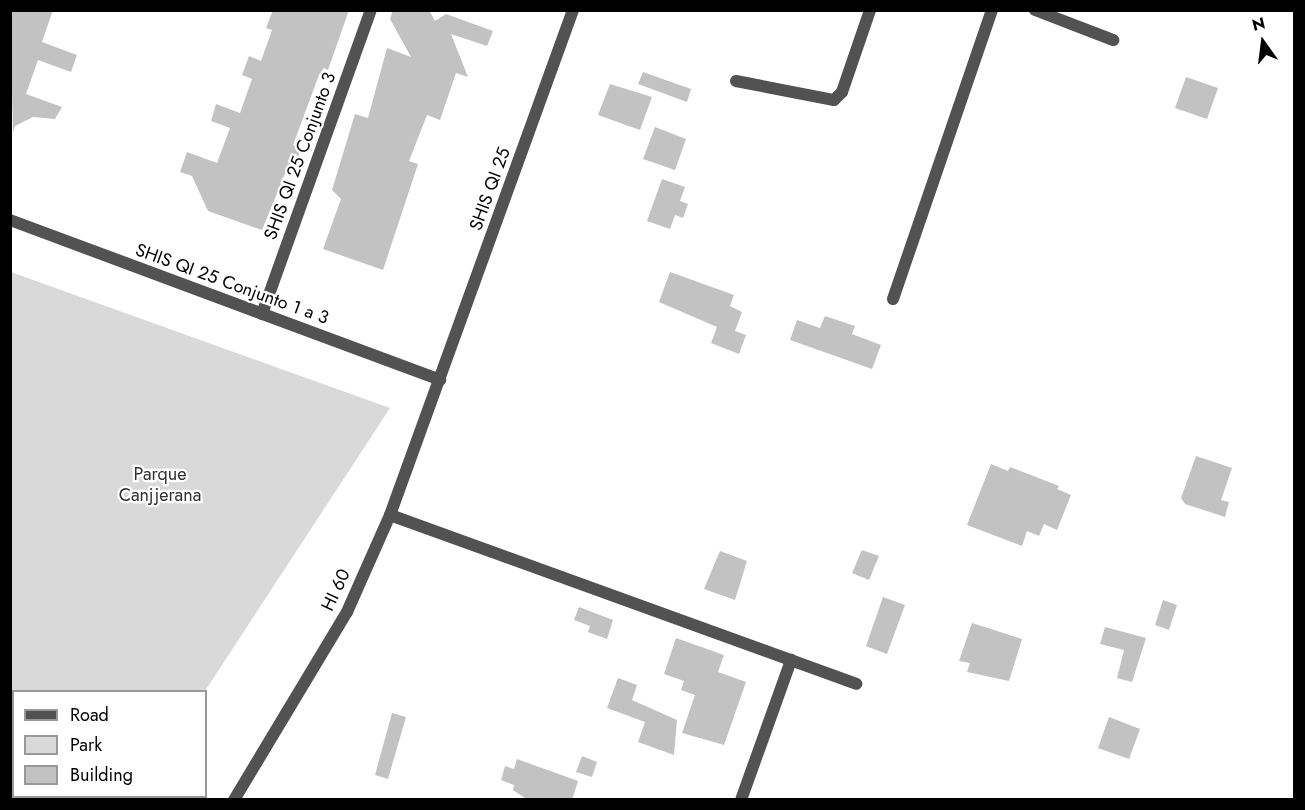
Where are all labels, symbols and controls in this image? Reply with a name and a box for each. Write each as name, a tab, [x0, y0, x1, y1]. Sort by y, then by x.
text: N	[1250, 11, 1267, 37]
north arrow	[1233, 12, 1293, 72]
street label: SHIS QI 25 Conjunto 3	[260, 69, 340, 243]
street label: SHIS QI 25	[465, 145, 515, 233]
street label: SHIS QI 25 Conjunto 1 a 3	[132, 239, 332, 329]
park label: Parque Canjjerana	[119, 464, 201, 506]
street label: HI 60	[317, 566, 355, 614]
legend	[12, 690, 207, 798]
text: Road	[70, 702, 109, 728]
text: Park	[70, 732, 102, 758]
text: Building	[70, 762, 133, 788]

